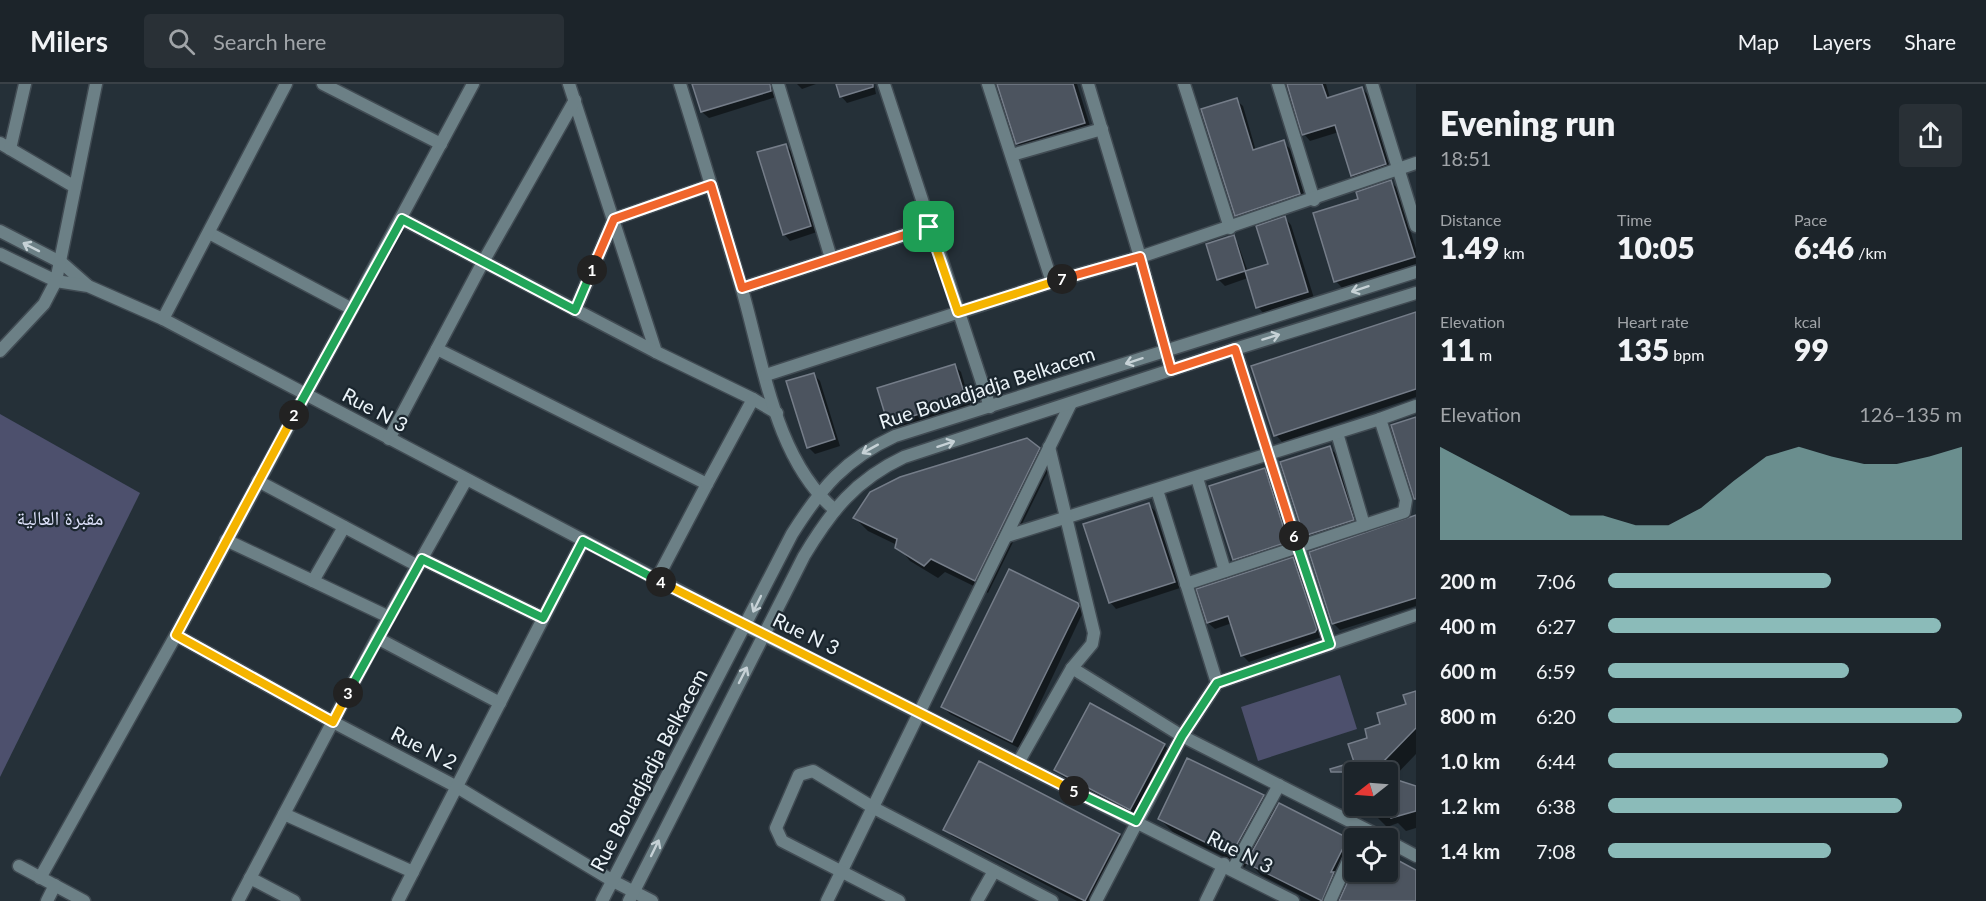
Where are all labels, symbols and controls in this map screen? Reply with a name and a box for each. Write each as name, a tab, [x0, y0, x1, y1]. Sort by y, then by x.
search box	[144, 14, 564, 68]
text: Milers	[30, 24, 108, 58]
icon: search	[165, 25, 198, 58]
text: Search here	[213, 28, 326, 55]
text: Map	[1738, 29, 1779, 54]
text: Layers	[1812, 29, 1871, 54]
text: Share	[1904, 29, 1956, 54]
text: Evening run	[1440, 103, 1615, 143]
button: share	[1899, 104, 1962, 167]
text: 18:51	[1440, 146, 1491, 170]
pin	[903, 201, 954, 252]
icon: arrive	[912, 210, 945, 243]
text: Distance	[1440, 210, 1501, 229]
text: Time	[1617, 210, 1652, 229]
text: Pace	[1794, 210, 1827, 229]
text: 1.49	[1440, 229, 1499, 265]
text: 10:05	[1617, 229, 1695, 265]
text: 6:46	[1794, 229, 1854, 265]
one-way arrow	[22, 241, 40, 252]
text: km	[1499, 243, 1525, 262]
text: /km	[1854, 243, 1887, 262]
pin: 1	[577, 255, 607, 285]
text: 1	[587, 260, 597, 279]
pin: 7	[1047, 264, 1077, 294]
text: 7	[1057, 269, 1067, 288]
one-way arrow	[1351, 285, 1370, 296]
text: Elevation	[1440, 312, 1505, 331]
text: Heart rate	[1617, 312, 1689, 331]
text: kcal	[1794, 312, 1821, 331]
one-way arrow	[1261, 331, 1280, 342]
text: 11	[1440, 331, 1475, 367]
text: 135	[1617, 331, 1669, 367]
text: 99	[1794, 331, 1829, 367]
street label: Rue Bouadjadja Belkacem	[876, 341, 1098, 433]
text: m	[1475, 345, 1492, 364]
text: bpm	[1669, 345, 1704, 364]
one-way arrow	[1125, 356, 1144, 367]
street label: Rue N 3	[339, 382, 412, 436]
pin: 2	[279, 400, 309, 430]
text: Elevation	[1440, 402, 1521, 426]
text: 126–135 m	[1859, 402, 1962, 426]
text: 2	[289, 405, 299, 424]
one-way arrow	[936, 437, 955, 448]
one-way arrow	[862, 443, 879, 455]
park label: مقبرة العالية	[17, 505, 103, 530]
pin: 6	[1279, 521, 1309, 551]
text: 6	[1289, 526, 1299, 545]
pin: 4	[646, 567, 676, 597]
text: 200 m	[1440, 569, 1496, 593]
text: 7:06	[1536, 569, 1576, 593]
text: 4	[656, 572, 666, 591]
one-way arrow	[750, 595, 762, 613]
street label: Rue N 3	[769, 607, 844, 659]
text: 400 m	[1440, 614, 1496, 638]
text: 6:27	[1536, 614, 1576, 638]
text: 600 m	[1440, 659, 1496, 683]
text: 6:59	[1536, 659, 1576, 683]
street label: Rue Bouadjadja Belkacem	[585, 664, 712, 875]
one-way arrow	[738, 666, 749, 684]
pin: 3	[333, 678, 363, 708]
text: 3	[343, 683, 353, 702]
text: 800 m	[1440, 704, 1496, 728]
text: 6:20	[1536, 704, 1576, 728]
street label: Rue N 2	[387, 720, 462, 774]
text: 1.0 km	[1440, 749, 1500, 773]
text: 6:44	[1536, 749, 1576, 773]
north arrow	[1344, 762, 1398, 816]
map controls	[1344, 762, 1398, 882]
pin: 5	[1059, 776, 1089, 806]
text: 5	[1069, 781, 1079, 800]
text: 1.2 km	[1440, 794, 1500, 818]
text: 6:38	[1536, 794, 1576, 818]
street label: Rue N 3	[1203, 824, 1278, 878]
button: locate	[1344, 828, 1398, 882]
text: 1.4 km	[1440, 839, 1500, 863]
text: 7:08	[1536, 839, 1576, 863]
one-way arrow	[650, 840, 661, 858]

